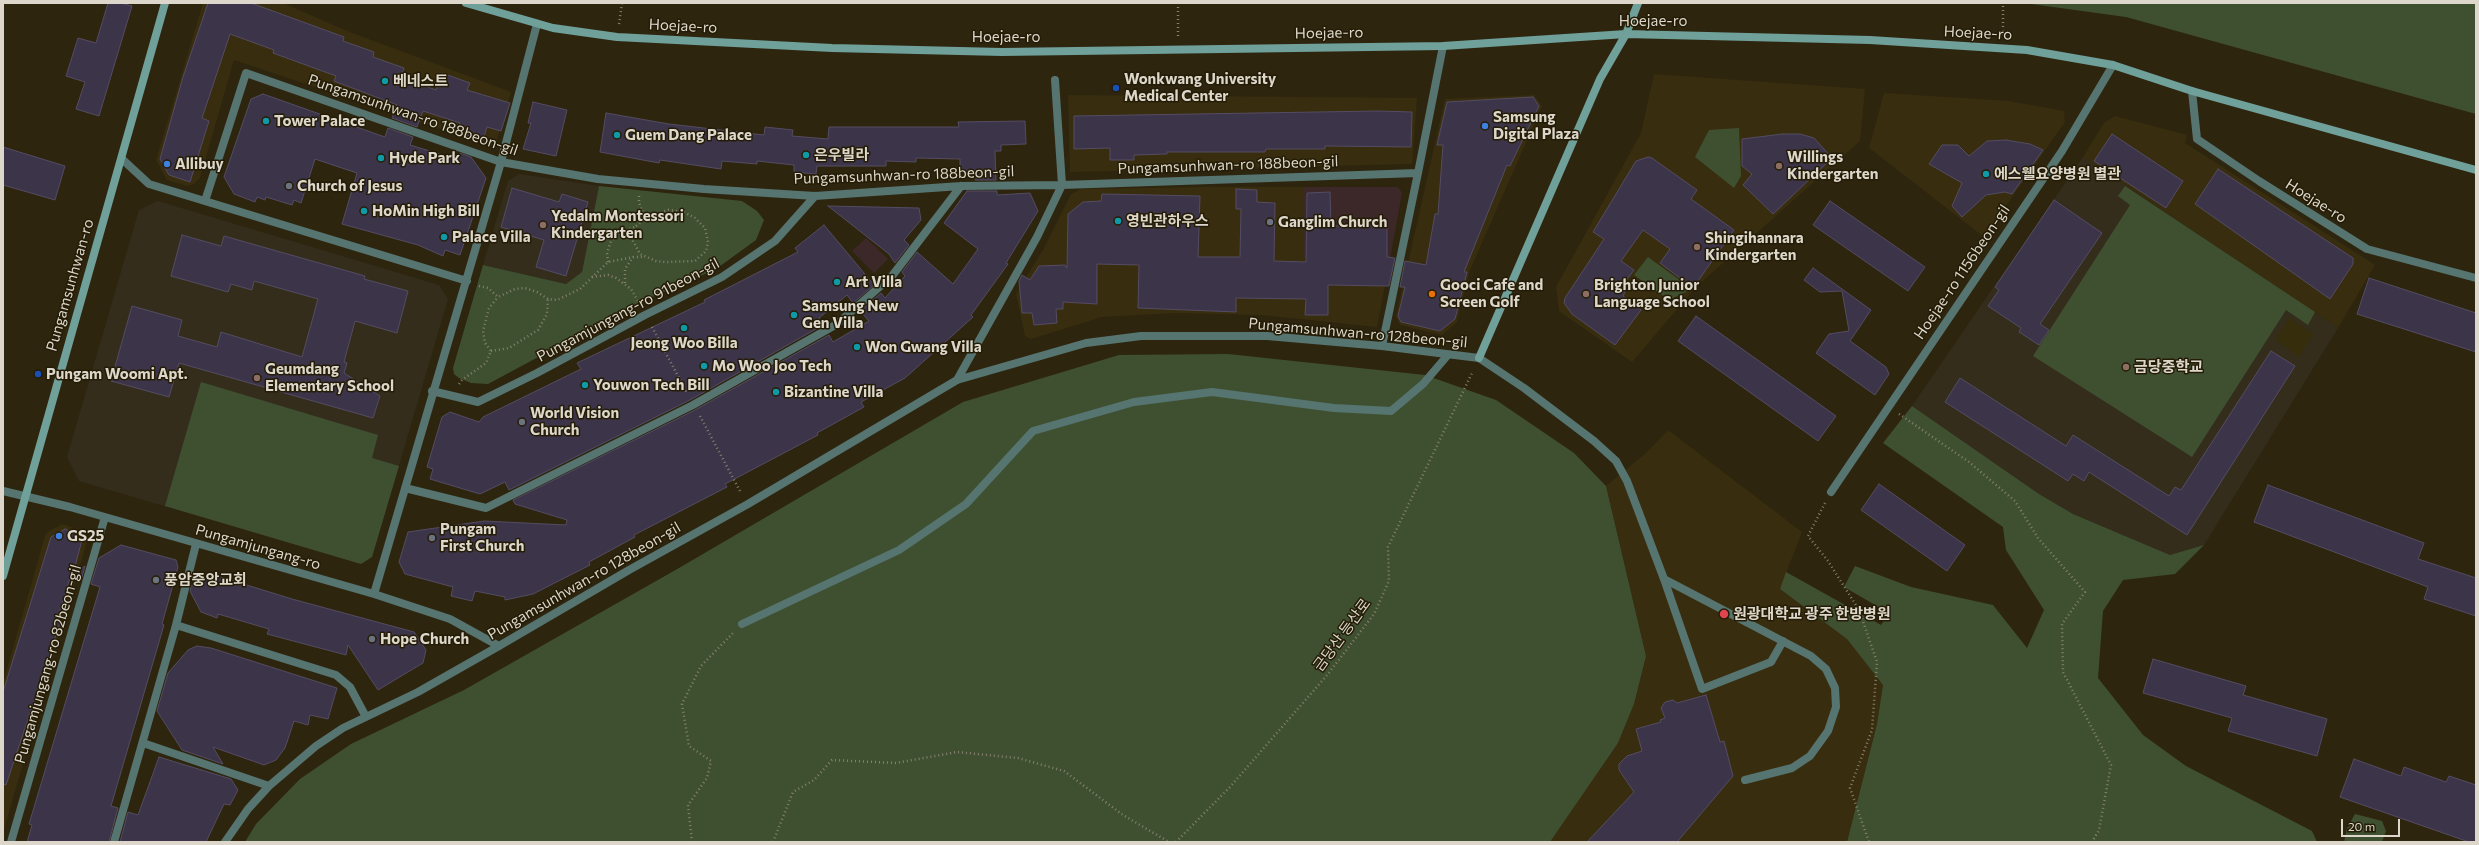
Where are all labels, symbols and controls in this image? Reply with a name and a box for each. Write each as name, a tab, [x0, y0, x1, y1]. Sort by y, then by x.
street label: Hoejae-ro	[1619, 12, 1687, 30]
street label: Hoejae-ro	[648, 15, 718, 37]
street label: Hoejae-ro	[1943, 22, 2013, 44]
street label: Hoejae-ro	[1294, 23, 1364, 43]
street label: Hoejae-ro	[972, 28, 1040, 46]
place label: Wonkwang University Medical Center	[1124, 70, 1276, 105]
street label: Pungamsunhwan-ro 188beon-gil	[306, 71, 520, 159]
place label: 베네스트	[393, 72, 448, 90]
marker: 베네스트	[380, 76, 390, 86]
marker: Wonkwang University Medical Center	[1111, 83, 1121, 93]
place label: Samsung Digital Plaza	[1493, 108, 1579, 143]
place label: Tower Palace	[274, 112, 365, 130]
marker: Tower Palace	[261, 116, 271, 126]
marker: Samsung Digital Plaza	[1480, 121, 1490, 131]
place label: Guem Dang Palace	[625, 126, 752, 144]
marker: Guem Dang Palace	[612, 130, 622, 140]
place label: 은우빌라	[814, 146, 869, 164]
place label: Willings Kindergarten	[1787, 148, 1878, 183]
place label: Hyde Park	[389, 149, 460, 167]
marker: 은우빌라	[801, 150, 811, 160]
street label: Pungamsunhwan-ro 188beon-gil	[1117, 152, 1339, 178]
marker: Hyde Park	[376, 153, 386, 163]
place label: Allibuy	[175, 155, 224, 173]
marker: Allibuy	[162, 159, 172, 169]
marker: Willings Kindergarten	[1774, 161, 1784, 171]
street label: Pungamsunhwan-ro 188beon-gil	[793, 162, 1015, 188]
place label: 에스웰요양병원 별관	[1994, 165, 2121, 183]
marker: 에스웰요양병원 별관	[1981, 169, 1991, 179]
street label: Hoejae-ro	[2282, 175, 2350, 227]
place label: Church of Jesus	[297, 177, 402, 195]
marker: Church of Jesus	[284, 181, 294, 191]
street label: Hoejae-ro 1156beon-gil	[1910, 201, 2014, 343]
place label: HoMin High Bill	[372, 202, 480, 220]
marker: HoMin High Bill	[359, 206, 369, 216]
place label: Yedalm Montessori Kindergarten	[551, 207, 684, 242]
place label: 영빈관하우스	[1126, 212, 1209, 230]
place label: Ganglim Church	[1278, 213, 1387, 231]
marker: 영빈관하우스	[1113, 216, 1123, 226]
street label: Pungamsunhwan-ro	[42, 217, 98, 353]
marker: Ganglim Church	[1265, 217, 1275, 227]
marker: Yedalm Montessori Kindergarten	[538, 220, 548, 230]
place label: Palace Villa	[452, 228, 531, 246]
place label: Shingihannara Kindergarten	[1705, 229, 1804, 264]
marker: Palace Villa	[439, 232, 449, 242]
marker: Shingihannara Kindergarten	[1692, 242, 1702, 252]
street label: Pungamjungang-ro 91beon-gil	[534, 254, 722, 366]
place label: Art Villa	[845, 273, 902, 291]
place label: Gooci Cafe and Screen Golf	[1440, 276, 1543, 311]
place label: Brighton Junior Language School	[1594, 276, 1710, 311]
marker: Art Villa	[832, 277, 842, 287]
marker: Gooci Cafe and Screen Golf	[1427, 289, 1437, 299]
marker: Brighton Junior Language School	[1581, 289, 1591, 299]
place label: Samsung New Gen Villa	[802, 297, 899, 332]
marker: Samsung New Gen Villa	[789, 310, 799, 320]
street label: Pungamsunhwan-ro 128beon-gil	[1248, 314, 1468, 352]
marker: Jeong Woo Billa	[679, 323, 689, 333]
place label: Jeong Woo Billa	[630, 334, 738, 352]
place label: Won Gwang Villa	[865, 338, 982, 356]
marker: Won Gwang Villa	[852, 342, 862, 352]
place label: Mo Woo Joo Tech	[712, 357, 832, 375]
place label: 금당중학교	[2134, 358, 2203, 376]
place label: Geumdang Elementary School	[265, 360, 394, 395]
marker: Mo Woo Joo Tech	[699, 361, 709, 371]
marker: 금당중학교	[2121, 362, 2131, 372]
place label: Pungam Woomi Apt.	[46, 365, 188, 383]
marker: Pungam Woomi Apt.	[33, 369, 43, 379]
marker: Geumdang Elementary School	[252, 373, 262, 383]
place label: Youwon Tech Bill	[593, 376, 710, 394]
marker: Youwon Tech Bill	[580, 380, 590, 390]
place label: Bizantine Villa	[784, 383, 883, 401]
marker: Bizantine Villa	[771, 387, 781, 397]
place label: World Vision Church	[530, 404, 619, 439]
marker: World Vision Church	[517, 417, 527, 427]
street label: Pungamsunhwan-ro 128beon-gil	[484, 518, 684, 644]
place label: Pungam First Church	[440, 520, 524, 555]
street label: Pungamjungang-ro	[193, 521, 323, 573]
place label: GS25	[67, 527, 104, 545]
marker: GS25	[54, 531, 64, 541]
marker: Pungam First Church	[427, 533, 437, 543]
street label: Pungamjungang-ro 82beon-gil	[11, 562, 85, 766]
place label: 풍암중앙교회	[164, 571, 247, 589]
marker: 풍암중앙교회	[151, 575, 161, 585]
street label: 금당산 등산로	[1310, 595, 1374, 675]
place label: 원광대학교 광주 한방병원	[1733, 605, 1891, 623]
marker: 원광대학교 광주 한방병원	[1718, 608, 1730, 620]
place label: Hope Church	[380, 630, 469, 648]
marker: Hope Church	[367, 634, 377, 644]
scale bar	[2343, 811, 2402, 837]
text: 20 m	[2348, 819, 2375, 833]

